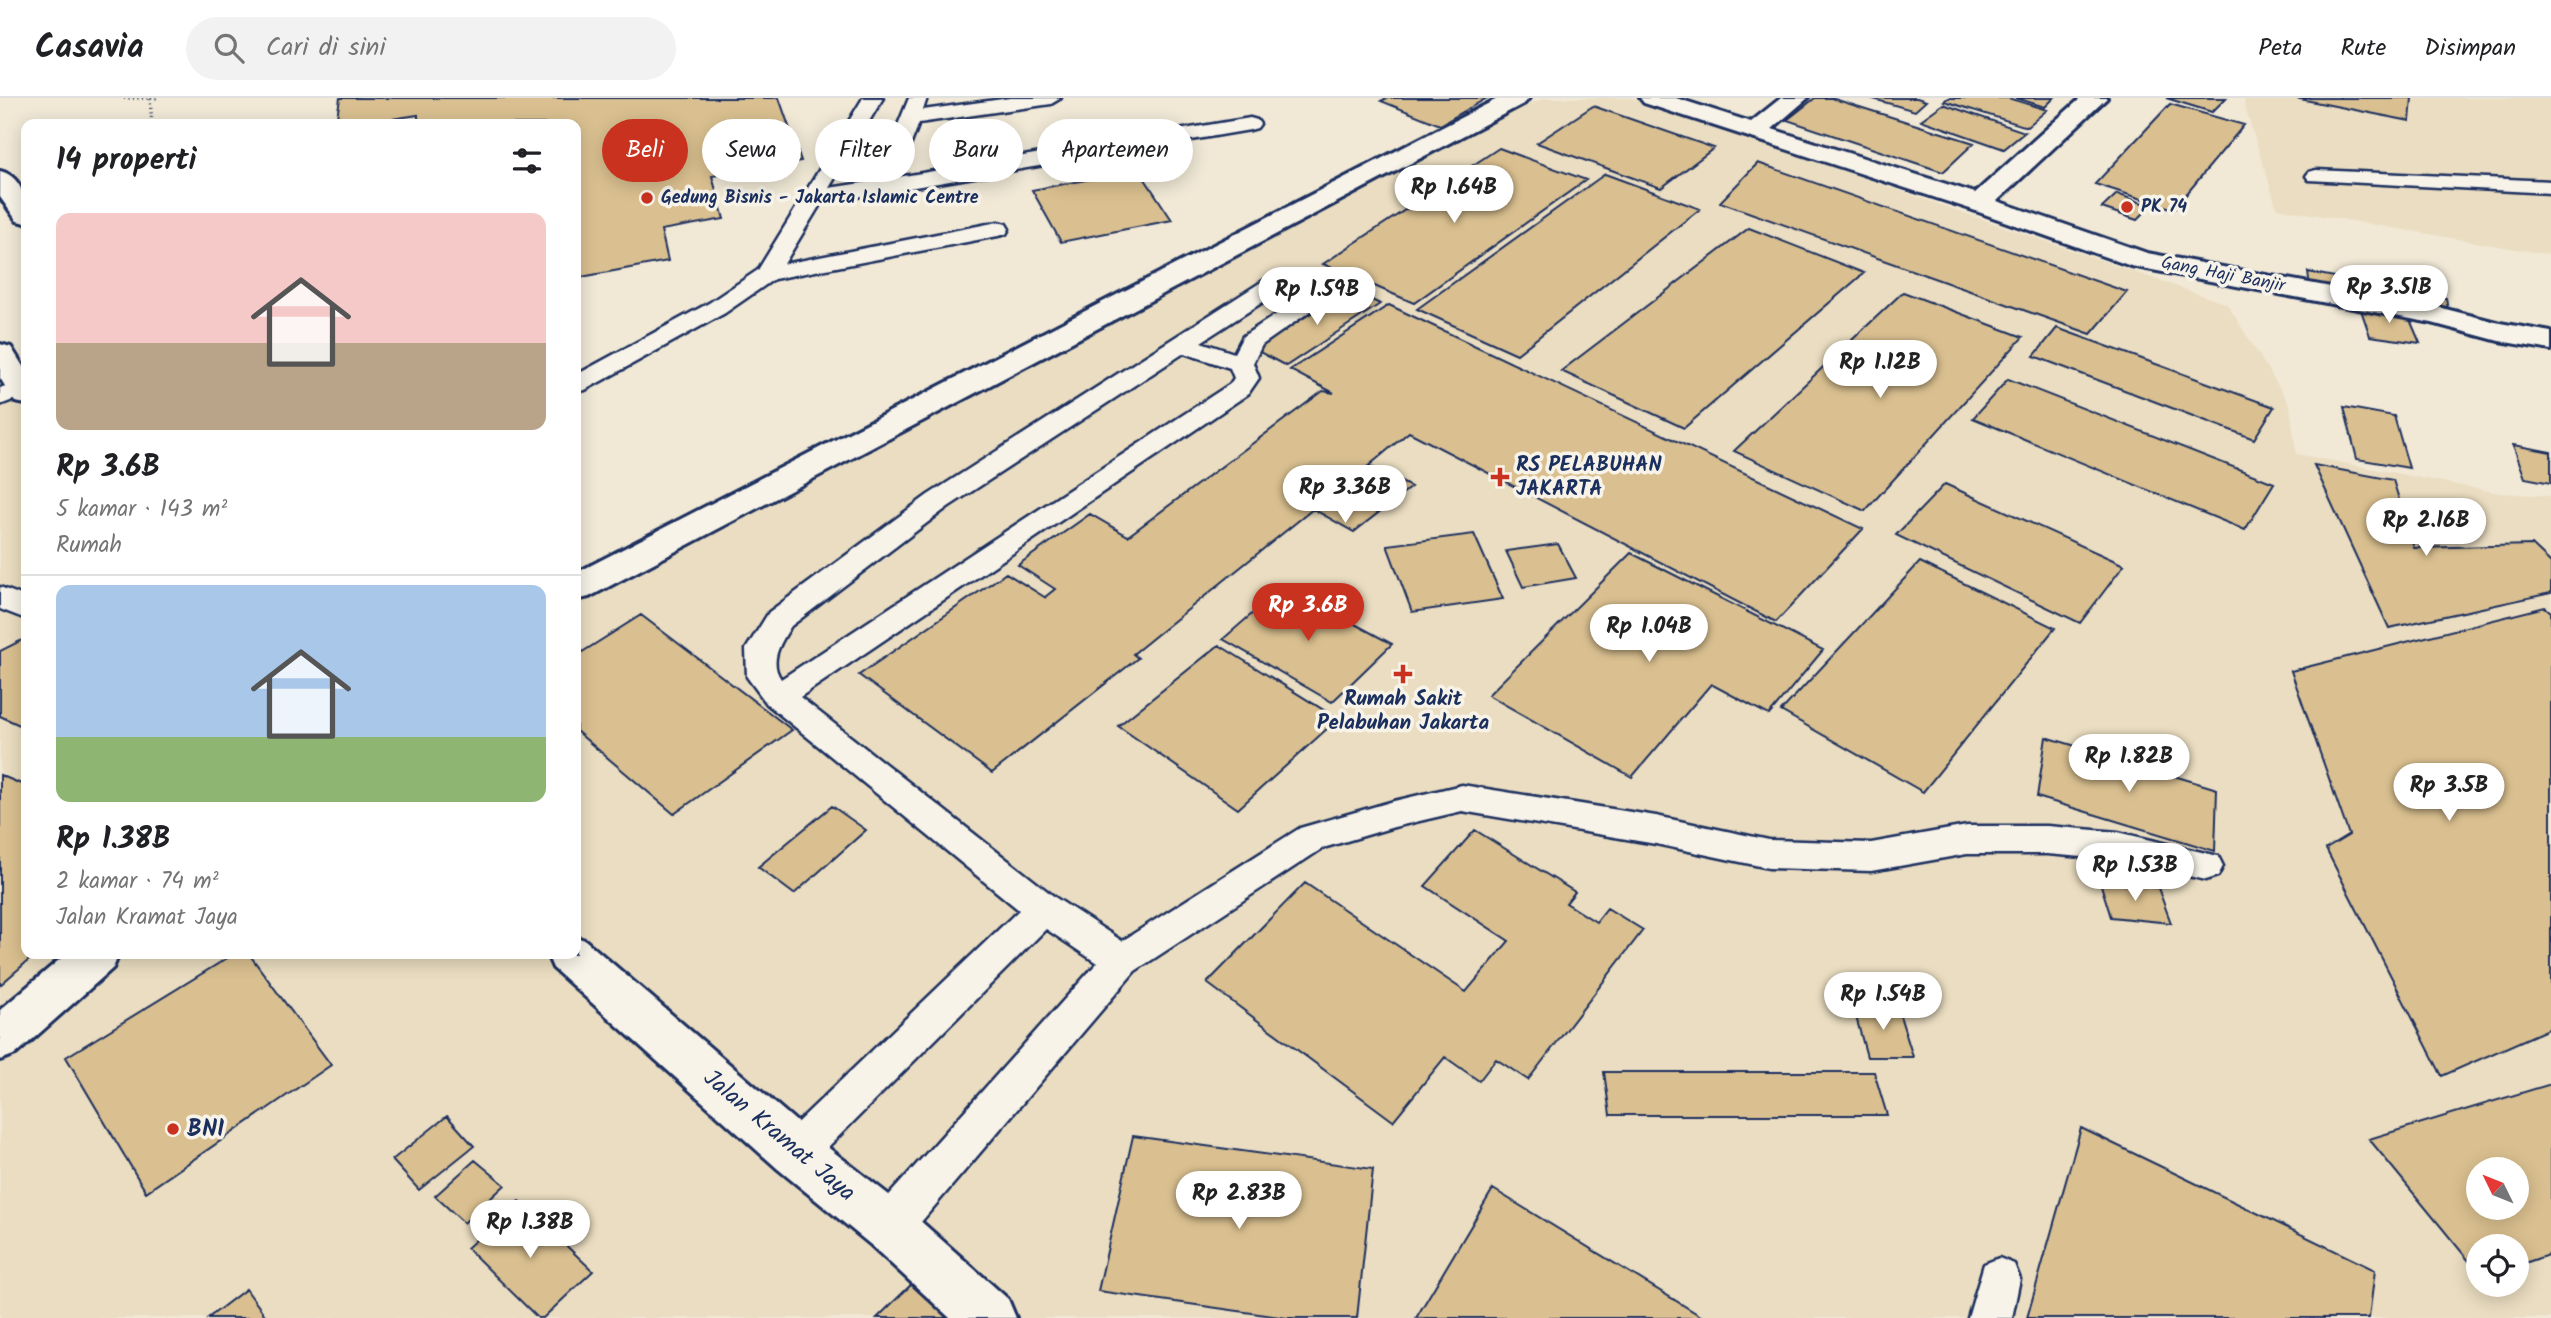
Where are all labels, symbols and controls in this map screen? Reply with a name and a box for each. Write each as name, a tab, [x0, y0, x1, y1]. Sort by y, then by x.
search box	[186, 17, 676, 80]
text: Casavia	[35, 22, 144, 75]
text: Cari di sini	[266, 27, 386, 69]
icon: search	[210, 29, 248, 67]
text: Peta	[2258, 29, 2303, 68]
text: Rute	[2341, 29, 2386, 68]
text: Disimpan	[2424, 29, 2516, 68]
chip: Beli	[602, 119, 688, 182]
chip: Sewa	[702, 119, 801, 182]
chip: Filter	[815, 119, 915, 182]
chip: Baru	[929, 119, 1023, 182]
chip: Apartemen	[1037, 119, 1193, 182]
text: 14 properti	[56, 137, 197, 185]
icon: filters	[508, 142, 546, 180]
pin: Rp 1.64B	[1382, 166, 1526, 225]
text: Rp 1.64B	[1411, 170, 1497, 206]
place label: Gedung Bisnis - Jakarta Islamic Centre	[661, 184, 979, 213]
marker: Gedung Bisnis - Jakarta Islamic Centre	[639, 190, 655, 206]
place label: PK 74	[2141, 193, 2187, 222]
marker: PK 74	[2119, 199, 2135, 215]
street label: Gang Haji Banjir	[2159, 249, 2288, 301]
icon: home	[238, 259, 364, 385]
pin: Rp 3.51B	[2317, 266, 2461, 325]
pin: Rp 1.59B	[1245, 268, 1389, 327]
text: Rp 3.51B	[2346, 270, 2432, 306]
text: Rp 1.59B	[1274, 272, 1360, 308]
pin: Rp 1.12B	[1808, 341, 1952, 400]
text: Rp 1.12B	[1839, 345, 1921, 381]
text: Rp 3.6B	[56, 444, 160, 492]
place label: RS PELABUHAN JAKARTA	[1516, 449, 1663, 506]
pin: Rp 3.36B	[1273, 466, 1417, 525]
marker: RS PELABUHAN JAKARTA	[1490, 467, 1510, 487]
text: Rp 3.36B	[1299, 470, 1391, 506]
text: 5 kamar · 143 m²	[56, 492, 227, 528]
pin: Rp 2.16B	[2354, 498, 2498, 558]
text: Rp 2.16B	[2382, 503, 2470, 539]
text: Rumah	[56, 528, 122, 564]
pin: Rp 3.6B	[1243, 584, 1373, 643]
text: Rp 3.6B	[1268, 588, 1348, 624]
pin: Rp 1.04B	[1577, 604, 1721, 664]
text: Rp 1.04B	[1606, 609, 1692, 645]
icon: home	[238, 631, 364, 757]
marker: Rumah Sakit Pelabuhan Jakarta	[1393, 664, 1413, 684]
place label: Rumah Sakit Pelabuhan Jakarta	[1317, 683, 1489, 740]
pin: Rp 1.82B	[2057, 734, 2201, 794]
text: Rp 1.82B	[2085, 739, 2173, 775]
pin: Rp 3.5B	[2384, 764, 2514, 823]
text: Rp 3.5B	[2409, 768, 2489, 804]
text: Rp 1.38B	[56, 816, 171, 864]
pin: Rp 1.53B	[2063, 844, 2207, 903]
text: Rp 1.53B	[2092, 848, 2178, 884]
text: 2 kamar · 74 m²	[56, 864, 219, 900]
text: Jalan Kramat Jaya	[56, 900, 238, 936]
pin: Rp 1.54B	[1811, 972, 1955, 1032]
text: Rp 1.54B	[1840, 977, 1926, 1013]
street label: Jalan Kramat Jaya	[694, 1060, 864, 1212]
place label: BNI	[187, 1110, 225, 1149]
marker: BNI	[165, 1121, 181, 1137]
north arrow	[2466, 1157, 2529, 1220]
map controls	[2466, 1157, 2529, 1297]
pin: Rp 2.83B	[1167, 1172, 1311, 1231]
text: Rp 2.83B	[1192, 1176, 1286, 1212]
pin: Rp 1.38B	[458, 1200, 602, 1260]
text: Rp 1.38B	[486, 1205, 574, 1241]
button: locate	[2466, 1234, 2529, 1297]

